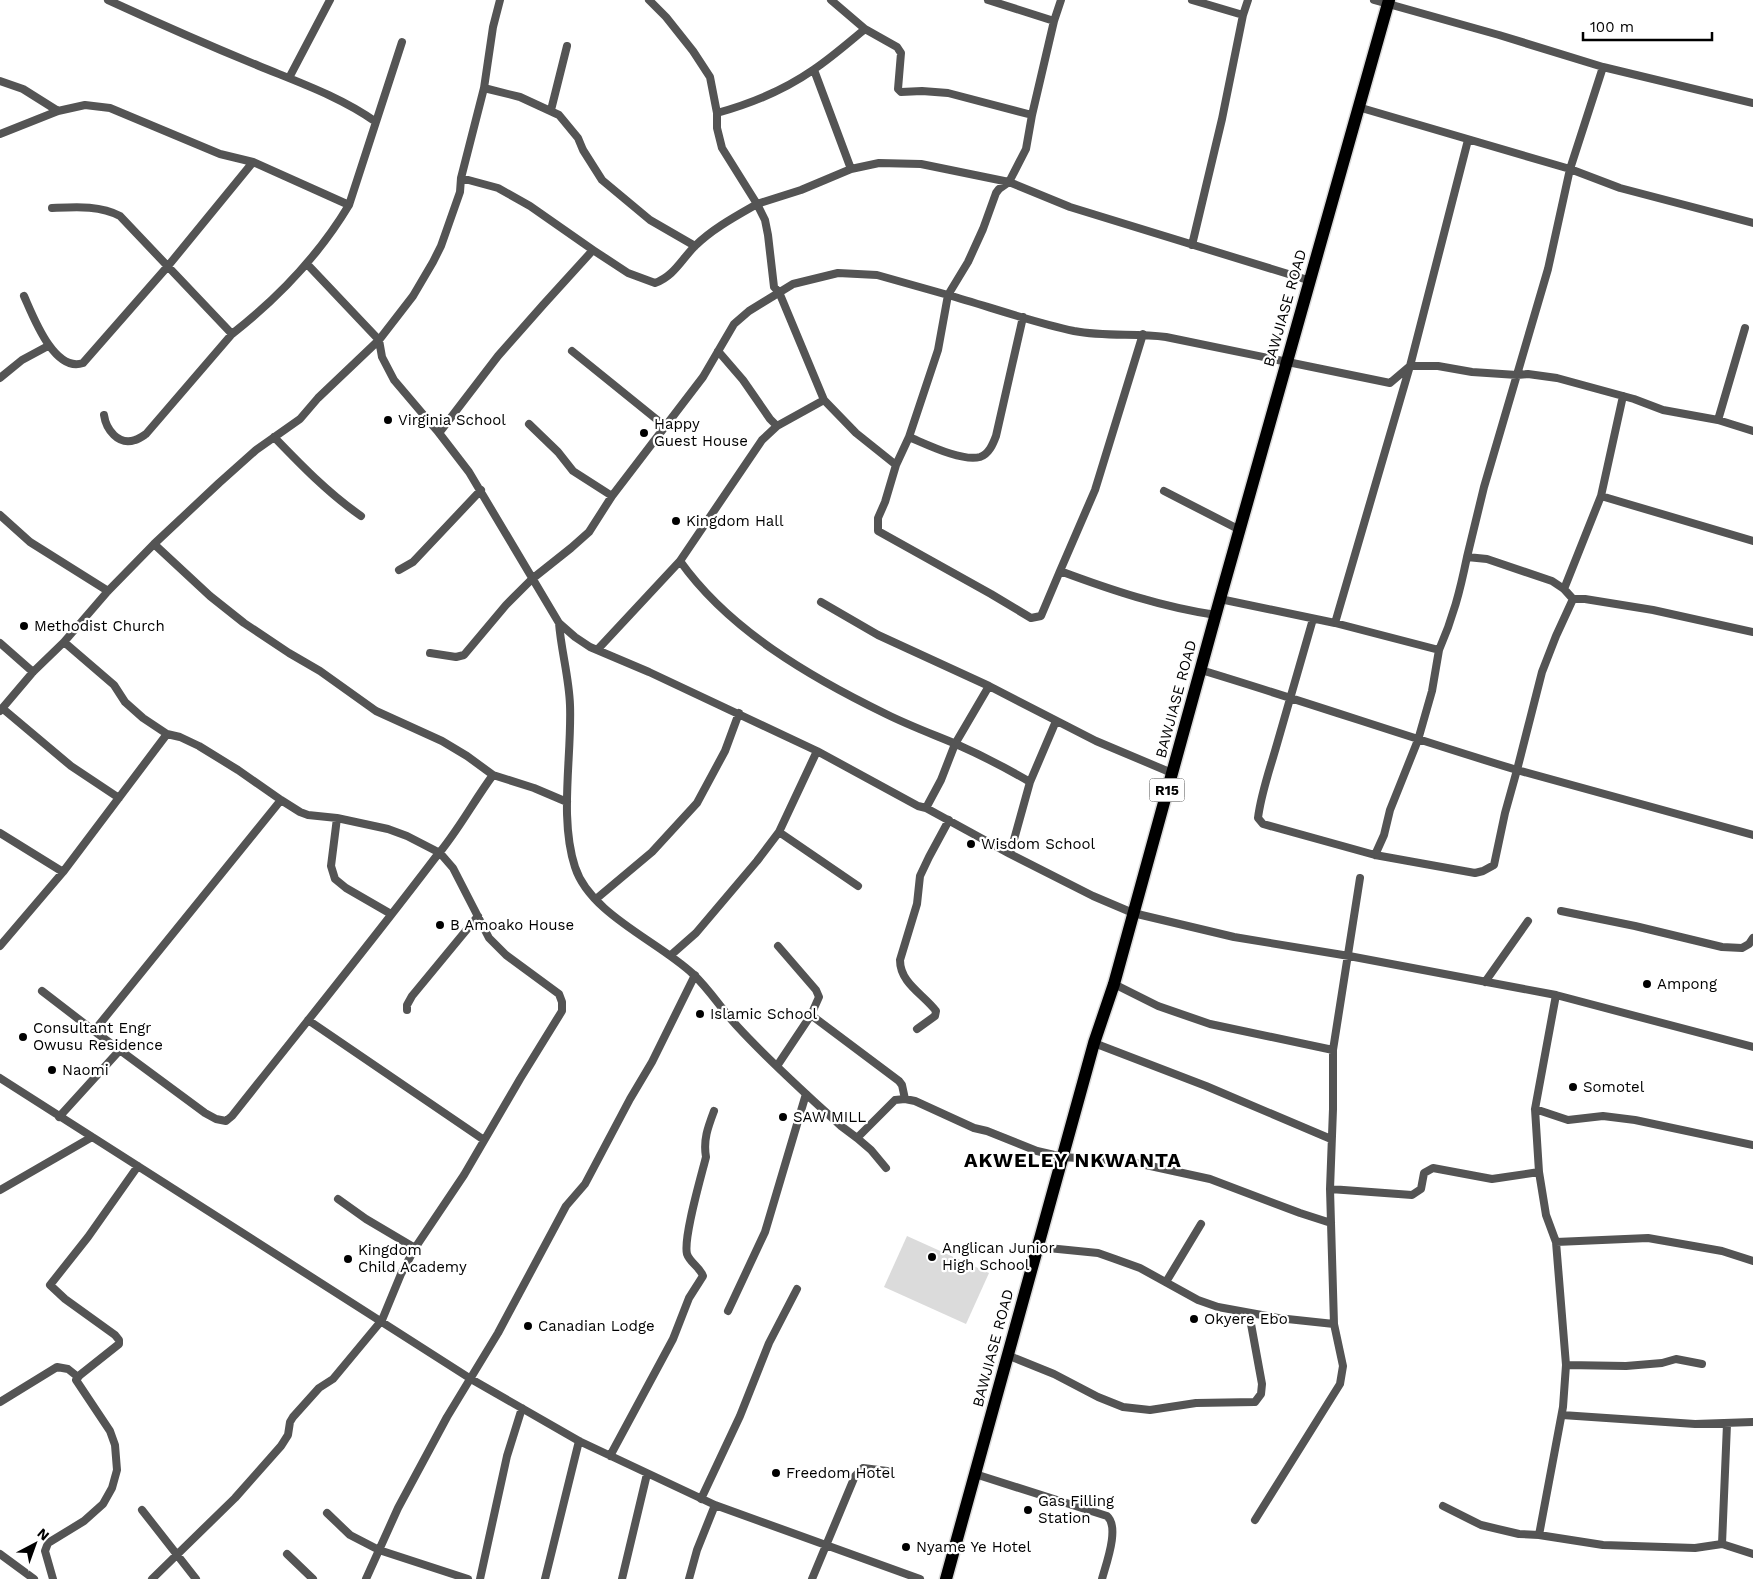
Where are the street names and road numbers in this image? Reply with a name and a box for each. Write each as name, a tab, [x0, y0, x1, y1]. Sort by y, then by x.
street label: BAWJIASE ROAD	[1260, 247, 1310, 369]
street label: BAWJIASE ROAD	[1152, 638, 1200, 760]
road number: R15	[1150, 778, 1184, 802]
street label: BAWJIASE ROAD	[969, 1287, 1017, 1409]

